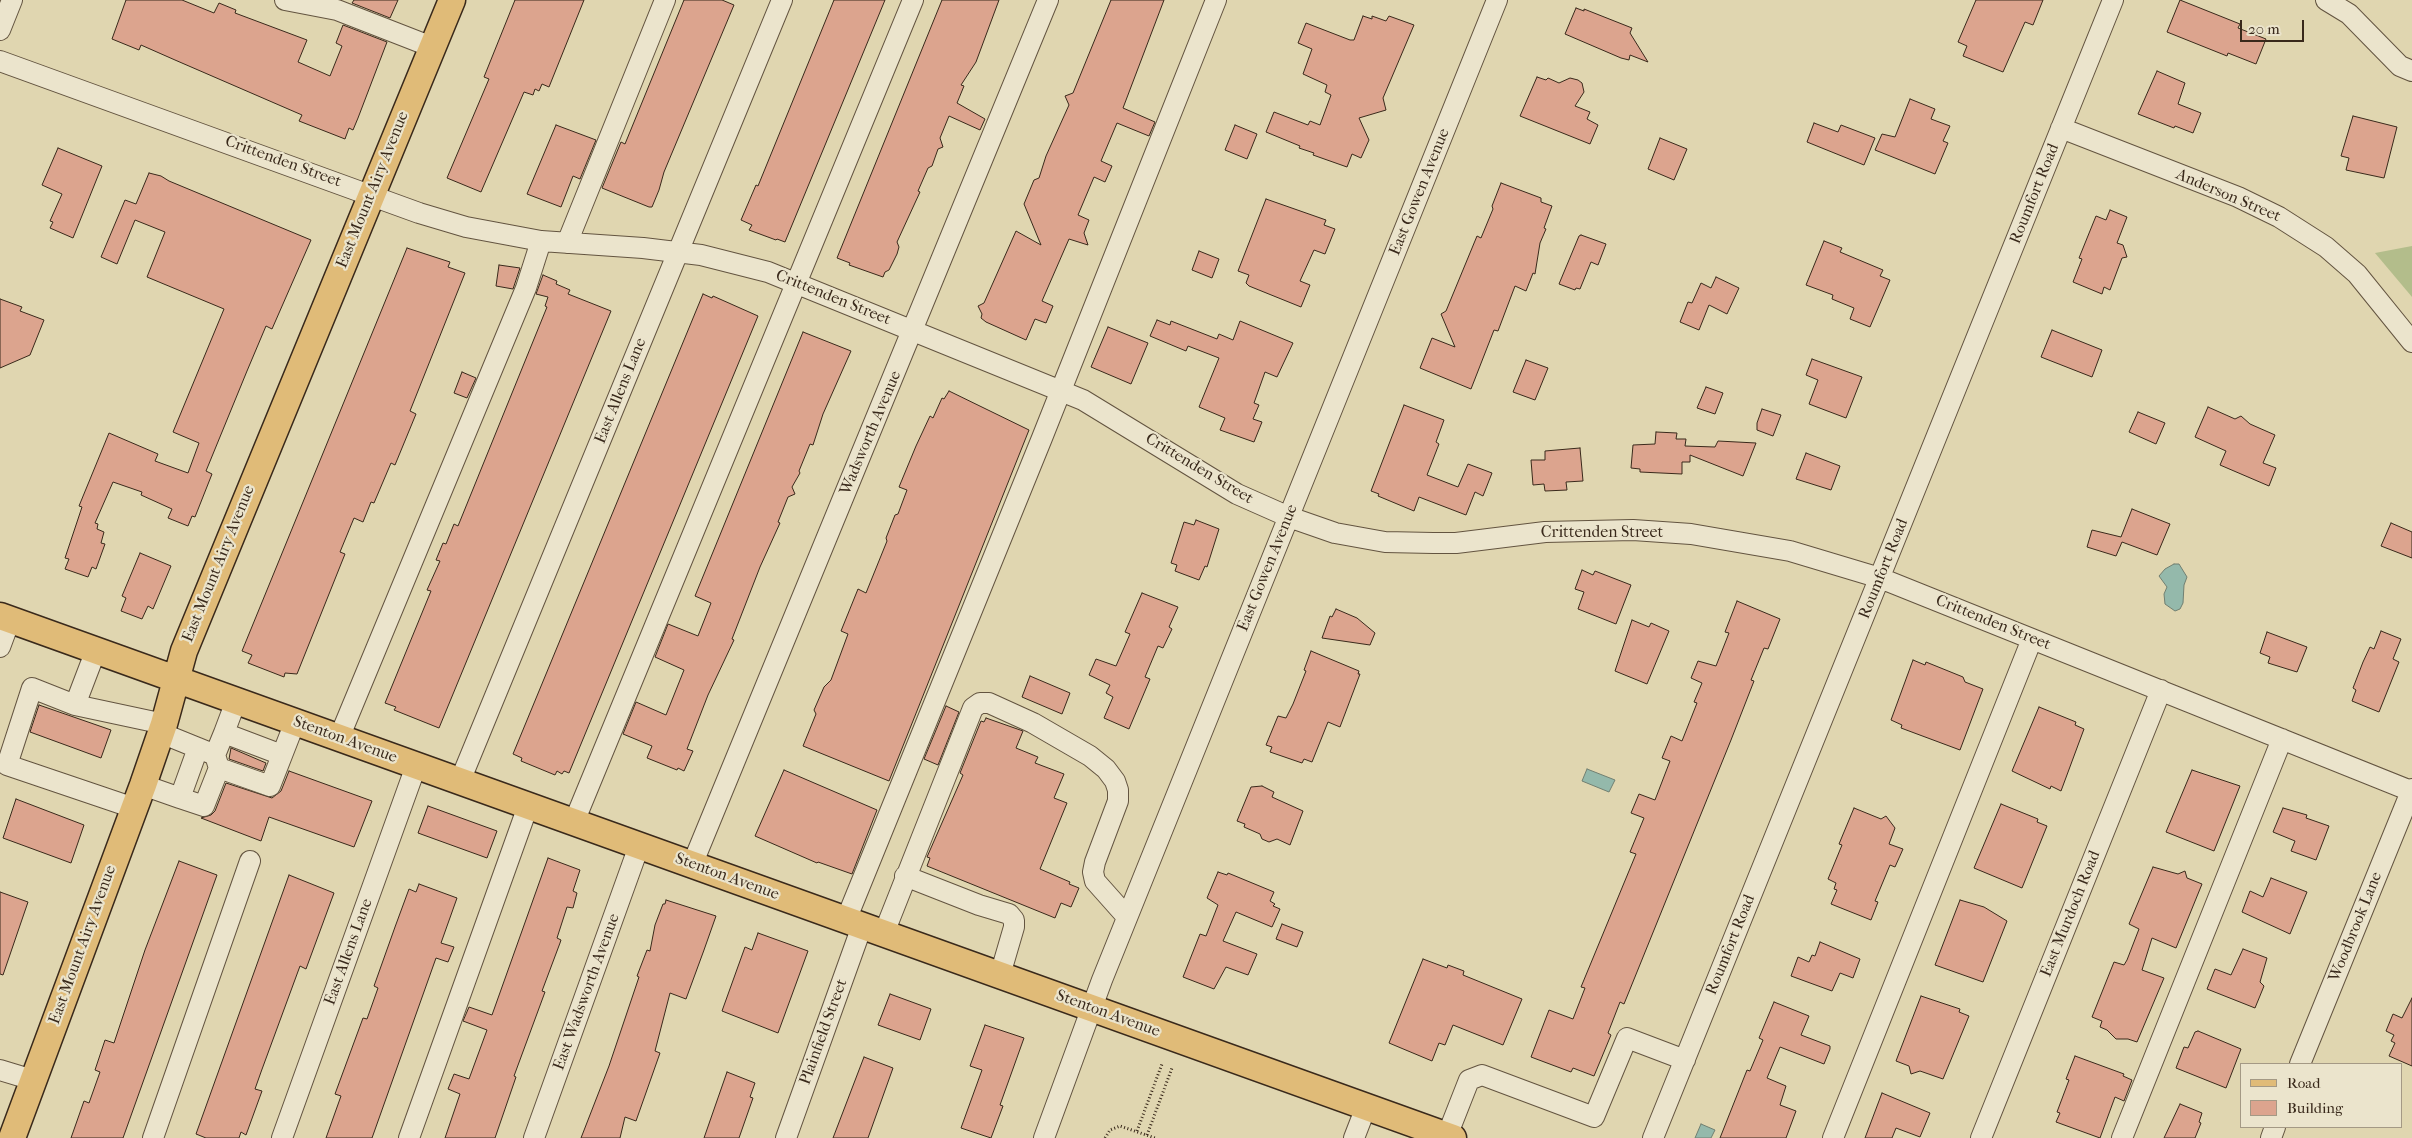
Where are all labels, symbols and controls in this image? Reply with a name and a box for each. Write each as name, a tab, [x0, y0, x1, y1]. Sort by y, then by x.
scale bar	[2242, 10, 2306, 42]
text: 20 m	[2248, 20, 2280, 38]
street label: East Mount Airy Avenue	[333, 109, 413, 271]
street label: East Gowen Avenue	[1386, 126, 1454, 258]
street label: Crittenden Street	[222, 132, 344, 192]
street label: Roumfort Road	[2006, 141, 2064, 247]
street label: Anderson Street	[2173, 165, 2283, 227]
street label: Crittenden Street	[773, 266, 893, 330]
street label: East Allens Lane	[591, 335, 651, 447]
street label: Wadsworth Avenue	[836, 368, 906, 498]
street label: Crittenden Street	[1142, 429, 1256, 509]
street label: East Mount Airy Avenue	[179, 483, 259, 645]
street label: East Gowen Avenue	[1234, 502, 1302, 634]
street label: Roumfort Road	[1855, 516, 1913, 622]
street label: Crittenden Street	[1541, 523, 1663, 543]
street label: Crittenden Street	[1933, 591, 2053, 655]
street label: Stenton Avenue	[290, 712, 400, 768]
street label: East Murdoch Road	[2037, 848, 2105, 980]
street label: Stenton Avenue	[672, 849, 782, 905]
street label: East Mount Airy Avenue	[45, 863, 121, 1027]
street label: Woodbrook Lane	[2325, 869, 2387, 985]
street label: Roumfort Road	[1702, 892, 1760, 998]
street label: East Allens Lane	[321, 896, 377, 1008]
street label: East Wadsworth Avenue	[550, 911, 624, 1073]
street label: Plainfield Street	[796, 977, 852, 1087]
street label: Stenton Avenue	[1053, 986, 1163, 1042]
legend	[2240, 1063, 2402, 1128]
text: Road	[2287, 1074, 2320, 1092]
text: Building	[2287, 1099, 2343, 1117]

